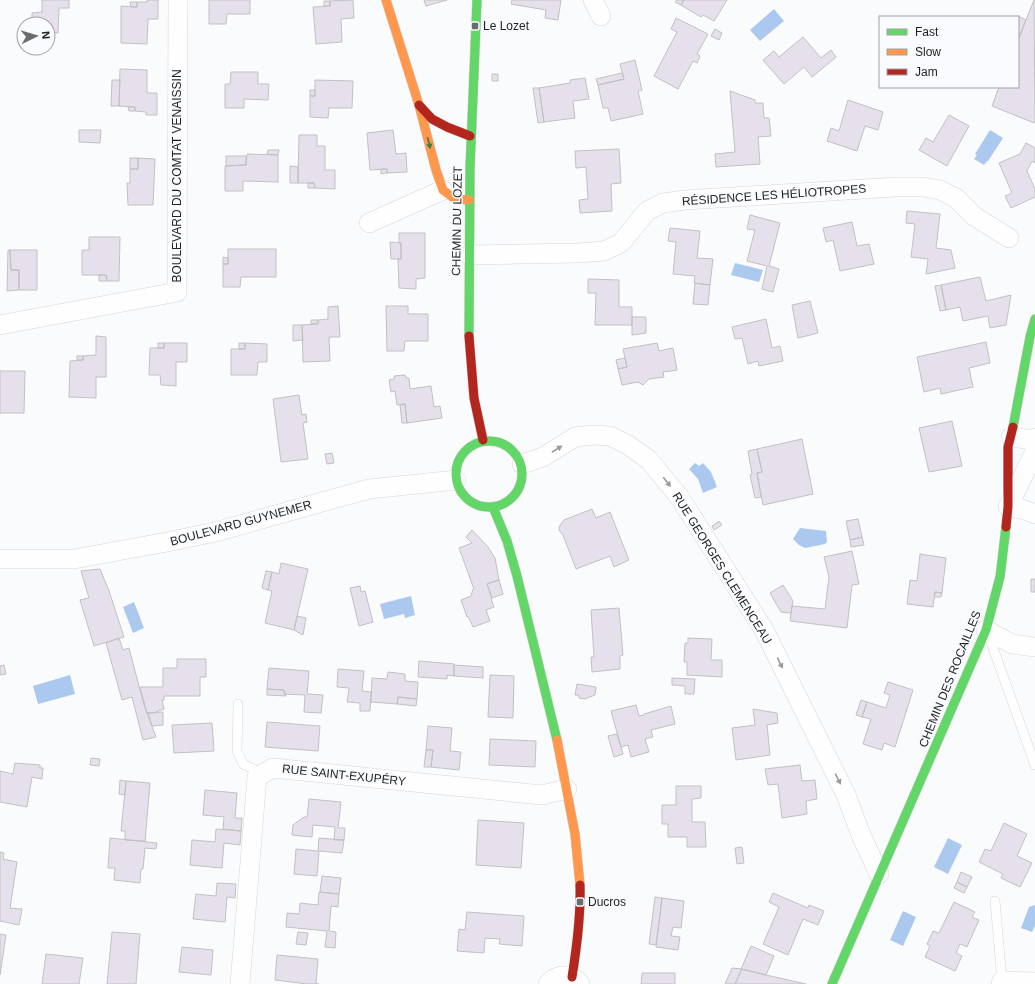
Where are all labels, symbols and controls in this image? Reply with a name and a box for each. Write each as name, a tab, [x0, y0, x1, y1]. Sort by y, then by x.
north arrow	[16, 16, 56, 56]
legend	[879, 16, 1019, 88]
place label: Le Lozet	[483, 19, 530, 33]
marker: Le Lozet	[470, 21, 480, 31]
text: Fast	[915, 25, 939, 39]
text: N	[40, 31, 52, 40]
text: Slow	[915, 45, 941, 59]
text: Jam	[915, 65, 938, 79]
street label: BOULEVARD DU COMTAT VENAISSIN	[170, 69, 184, 283]
one-way arrow	[426, 138, 432, 150]
street label: CHEMIN DU LOZET	[449, 165, 465, 276]
street label: RÉSIDENCE LES HÉLIOTROPES	[681, 181, 867, 208]
one-way arrow	[552, 445, 563, 453]
one-way arrow	[662, 476, 671, 487]
street label: RUE GEORGES CLEMENCEAU	[669, 490, 775, 646]
street label: BOULEVARD GUYNEMER	[169, 497, 314, 549]
street label: CHEMIN DES ROCAILLES	[916, 609, 984, 749]
one-way arrow	[777, 657, 783, 669]
street label: RUE SAINT-EXUPÉRY	[281, 761, 407, 788]
one-way arrow	[835, 774, 841, 785]
place label: Ducros	[588, 895, 626, 909]
marker: Ducros	[575, 897, 585, 907]

